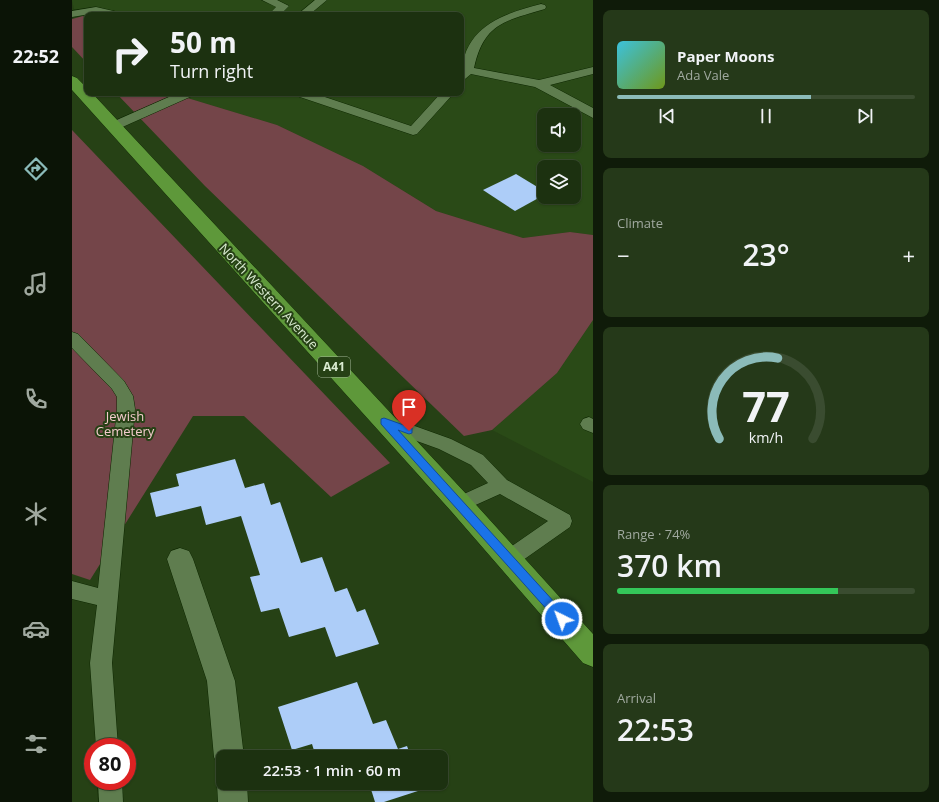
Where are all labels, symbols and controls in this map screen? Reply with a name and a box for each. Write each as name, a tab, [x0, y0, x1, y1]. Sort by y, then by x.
text: 50 m	[170, 23, 237, 61]
icon: right	[104, 28, 156, 80]
text: 22:52	[13, 44, 59, 68]
text: Paper Moons	[677, 46, 775, 66]
text: Turn right	[170, 59, 253, 83]
text: Ada Vale	[677, 66, 729, 84]
icon: previous	[656, 105, 678, 127]
icon: pause	[755, 105, 777, 127]
icon: next	[854, 105, 876, 127]
map controls	[537, 108, 581, 204]
button: sound	[537, 108, 581, 152]
icon: directions	[22, 155, 50, 183]
button: layers	[537, 160, 581, 204]
text: Climate	[617, 214, 663, 232]
text: 23°	[742, 234, 790, 275]
street label: North Western Avenue	[215, 239, 323, 353]
text: −	[617, 240, 630, 270]
text: +	[902, 240, 915, 270]
icon: music	[22, 270, 50, 298]
road number: A41	[318, 357, 350, 377]
text: 77	[742, 378, 790, 434]
icon: phone	[22, 385, 50, 413]
pin	[392, 390, 426, 431]
icon: arrive	[398, 396, 420, 418]
park label: Jewish Cemetery	[96, 407, 155, 440]
text: km/h	[749, 428, 783, 447]
icon: climate	[22, 500, 50, 528]
text: Range · 74%	[617, 525, 690, 543]
text: 370 km	[617, 545, 722, 586]
position arrow	[541, 598, 583, 640]
icon: car	[22, 615, 50, 643]
text: Arrival	[617, 689, 656, 707]
text: 22:53	[617, 709, 694, 750]
icon: filters	[22, 730, 50, 758]
speed limit sign: 80	[84, 738, 136, 790]
text: 22:53 · 1 min · 60 m	[263, 760, 401, 780]

